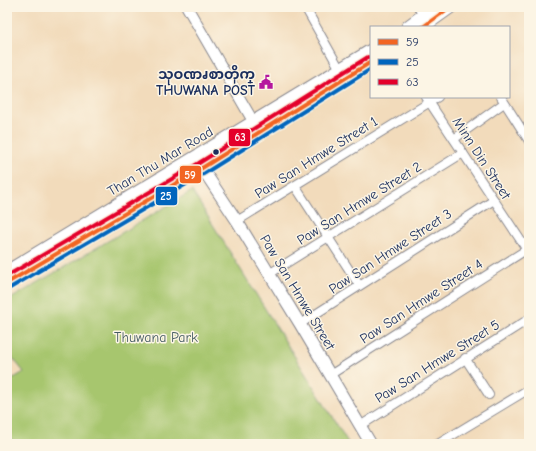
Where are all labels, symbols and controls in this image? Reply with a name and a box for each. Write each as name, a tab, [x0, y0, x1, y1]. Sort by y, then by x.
legend	[370, 26, 510, 98]
text: 59	[406, 35, 419, 49]
text: 25	[406, 55, 419, 69]
place label: သုဝဏၧစာတိုက္ THUWANA POST	[156, 64, 256, 99]
public building icon: သုဝဏၧစာတိုက္ THUWANA POST	[258, 74, 274, 90]
text: 63	[406, 75, 419, 89]
street label: Paw San Hmwe Street 1	[252, 113, 381, 202]
street label: Minn Din Street	[449, 114, 515, 203]
street label: Than Thu Mar Road	[104, 123, 216, 200]
line badge: 63	[228, 128, 251, 147]
text: 63	[234, 131, 246, 144]
unlabelled marker	[211, 147, 221, 157]
street label: Paw San Hmwe Street 2	[294, 158, 425, 249]
line badge: 59	[179, 165, 202, 184]
text: 59	[184, 169, 196, 182]
line badge: 25	[155, 186, 178, 206]
text: 25	[160, 190, 172, 203]
street label: Paw San Hmwe Street 3	[326, 205, 455, 298]
street label: Paw San Hmwe Street	[256, 232, 339, 354]
street label: Paw San Hmwe Street 4	[357, 255, 486, 347]
street label: Paw San Hmwe Street 5	[372, 316, 503, 407]
park label: Thuwana Park	[114, 329, 198, 346]

